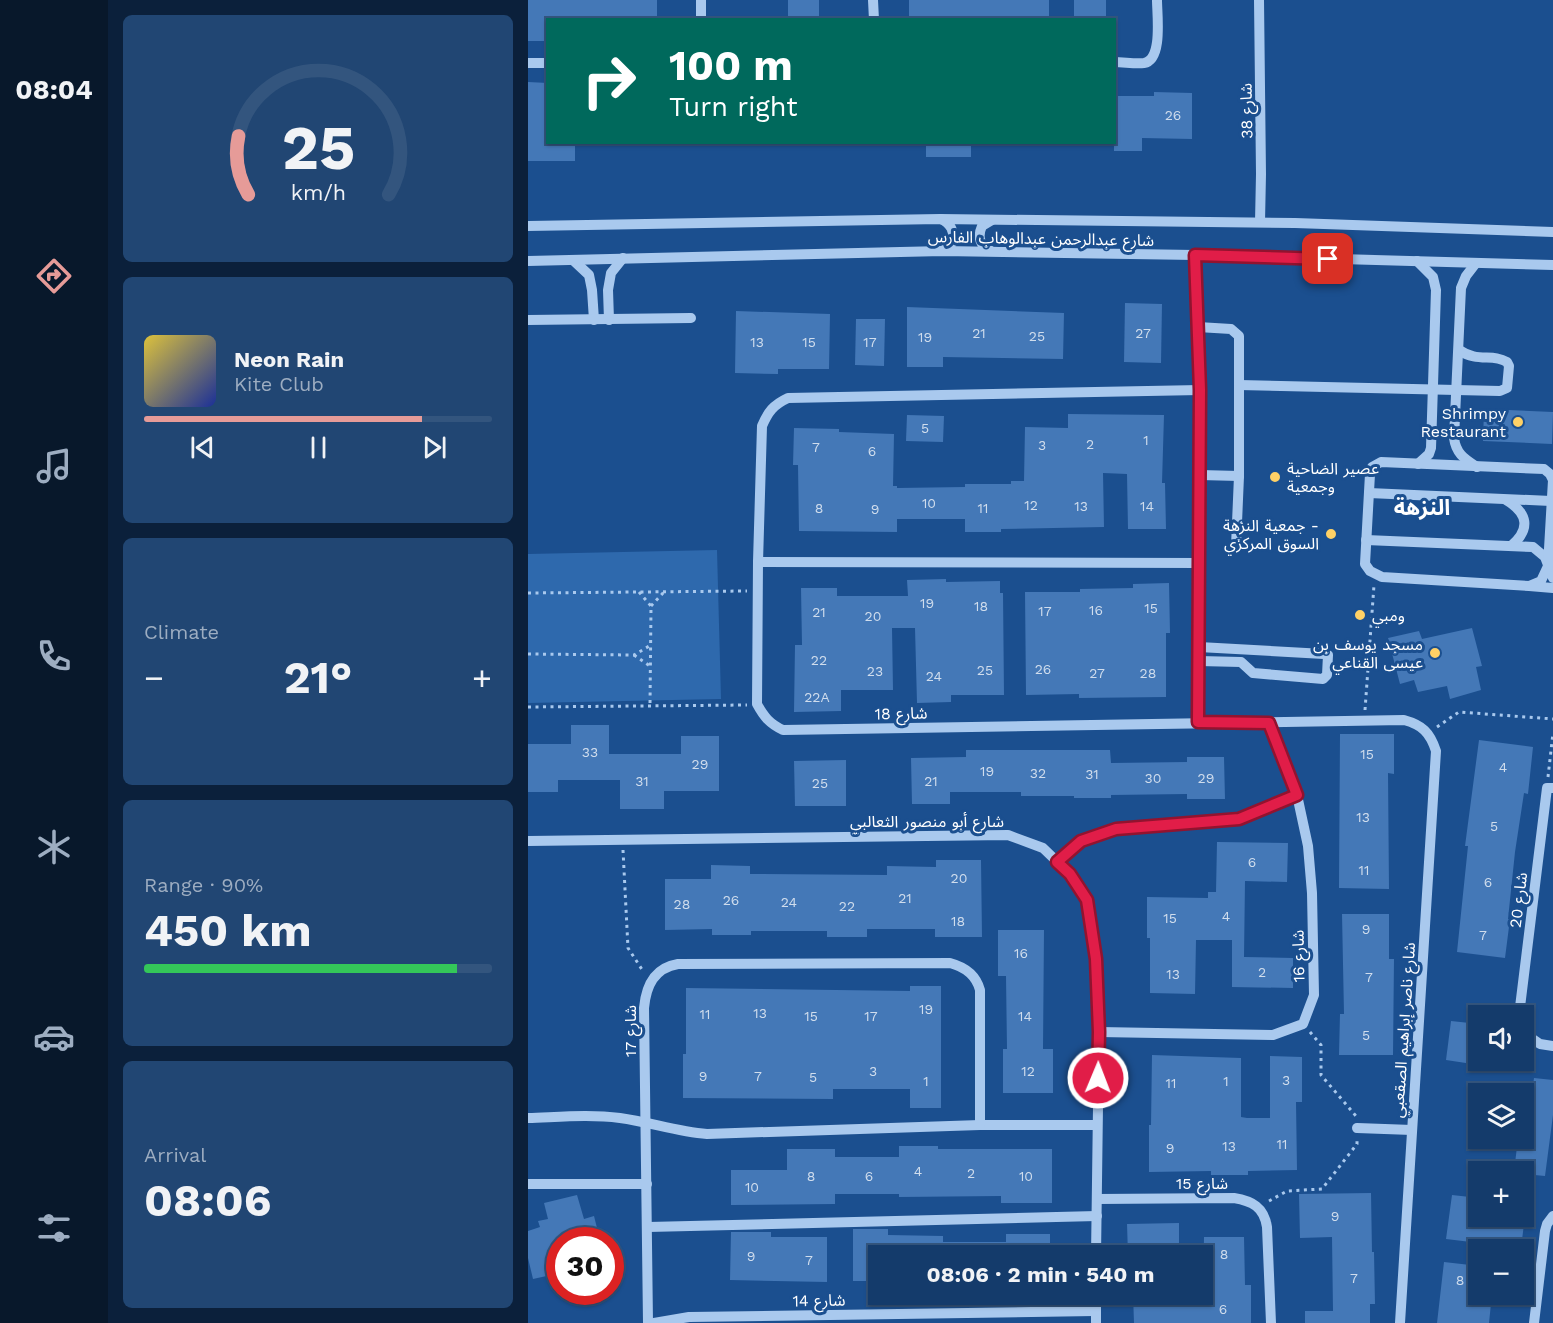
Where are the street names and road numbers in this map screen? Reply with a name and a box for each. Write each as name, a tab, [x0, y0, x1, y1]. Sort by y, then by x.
street label: شارع 38	[1237, 83, 1259, 139]
street label: شارع عبدالرحمن عبدالوهاب الفارس	[928, 227, 1154, 253]
street label: شارع 18	[874, 704, 928, 726]
street label: شارع أبو منصور الثعالبي	[850, 812, 1004, 834]
street label: شارع 20	[1506, 871, 1534, 929]
street label: شارع 16	[1289, 929, 1311, 982]
street label: شارع ناصر إبراهيم الصقعبي	[1388, 942, 1422, 1119]
street label: شارع 17	[621, 1005, 643, 1057]
street label: شارع 15	[1176, 1174, 1228, 1196]
street label: شارع 14	[793, 1291, 846, 1313]

